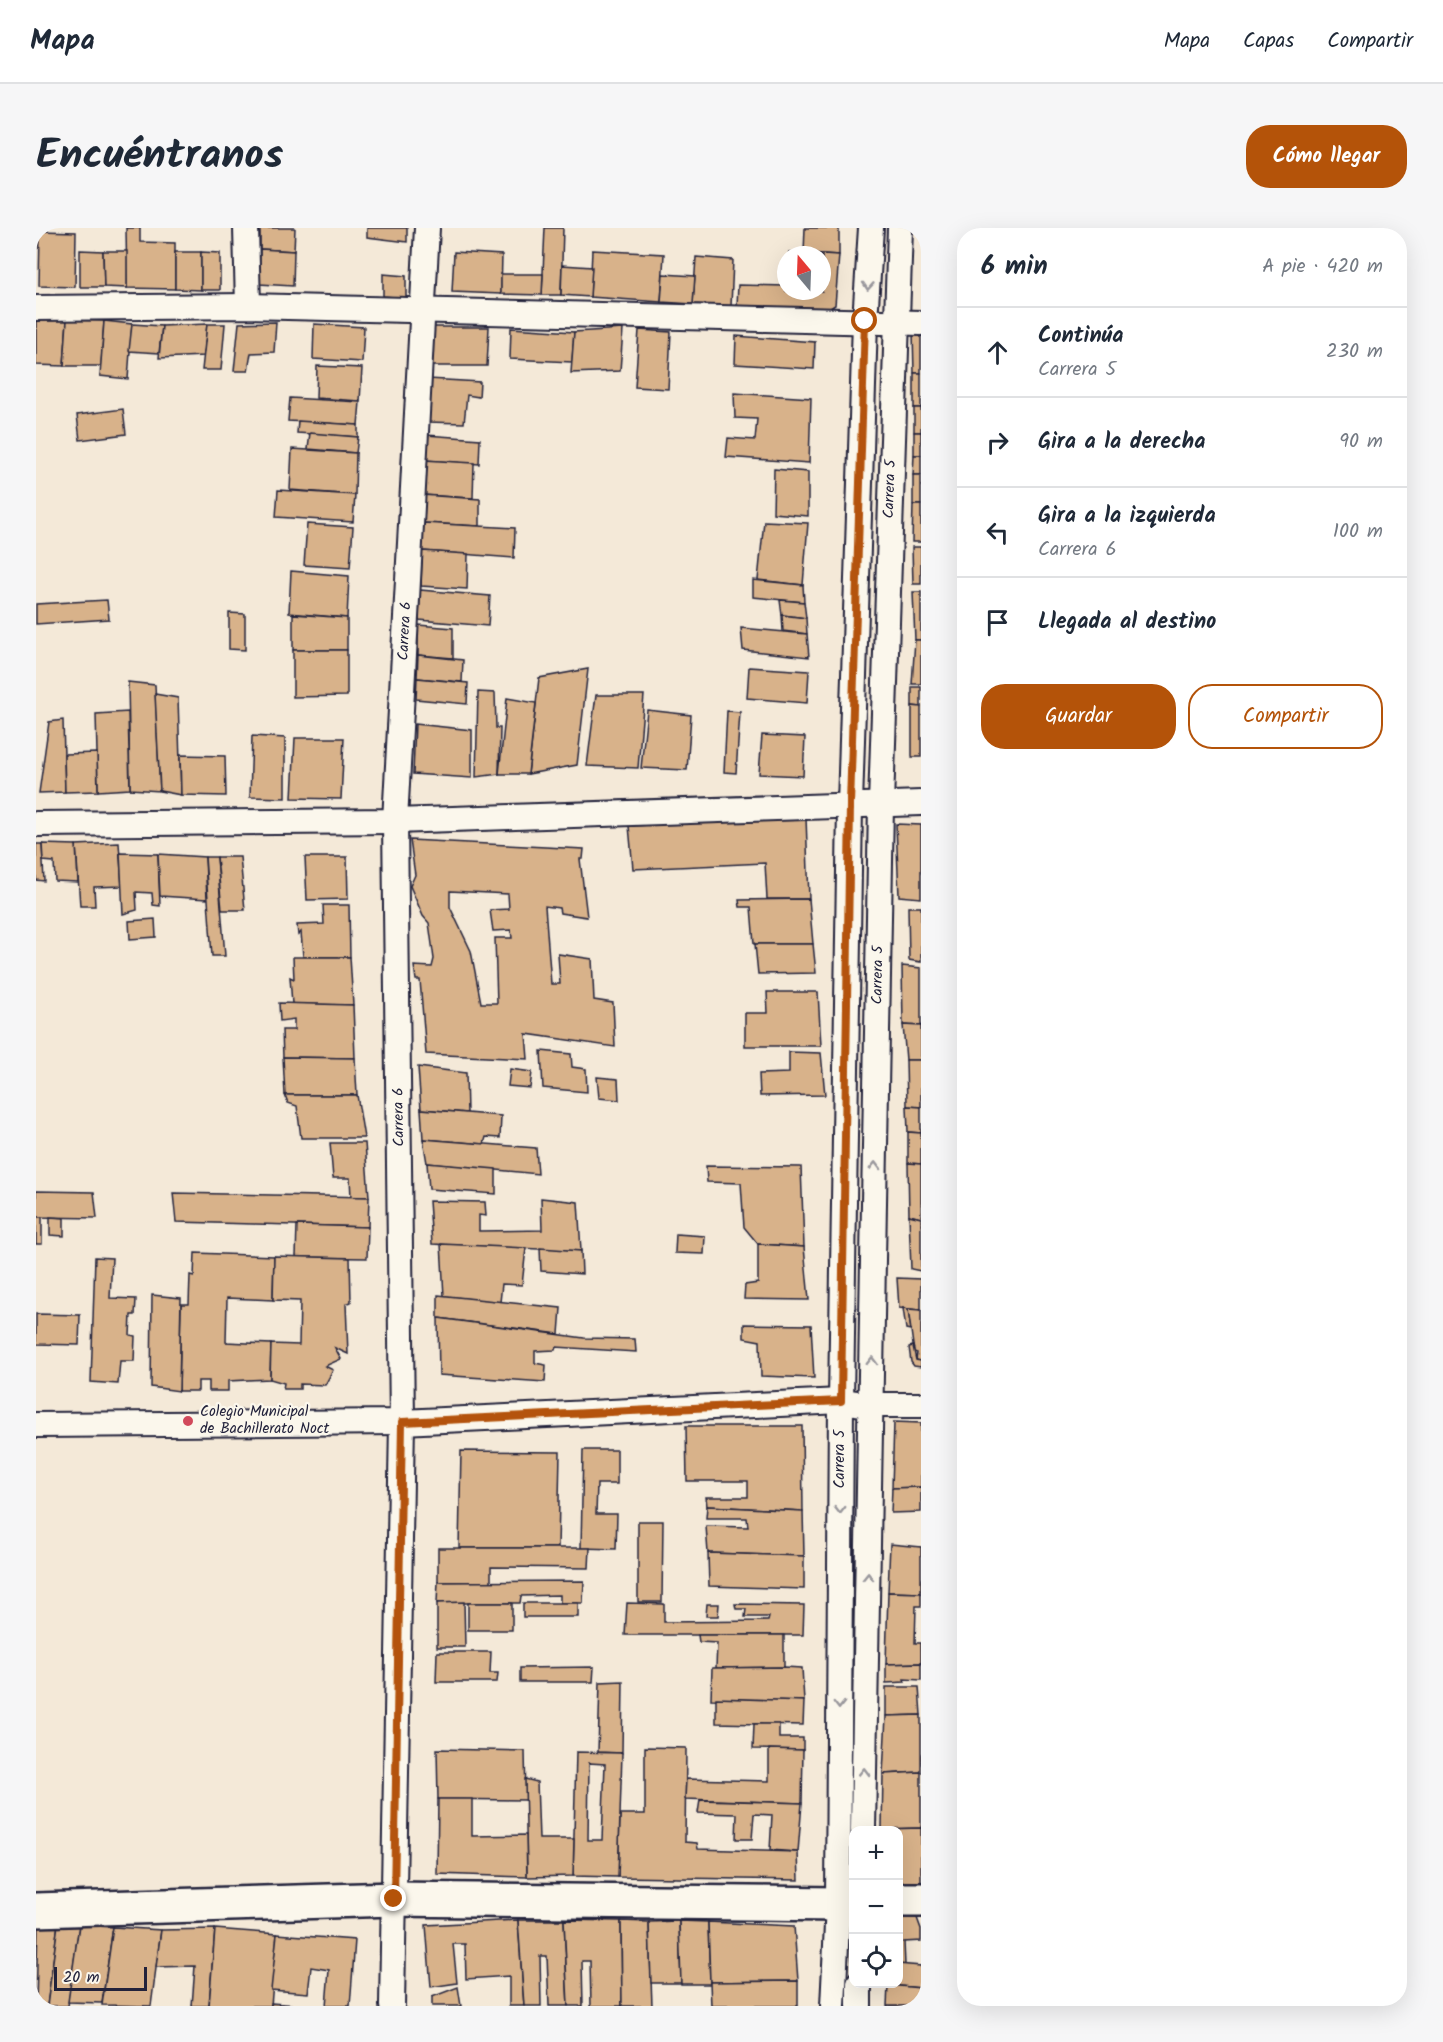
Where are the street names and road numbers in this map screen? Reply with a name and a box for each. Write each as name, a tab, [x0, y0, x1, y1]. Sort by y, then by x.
street label: Carrera 5	[877, 458, 903, 519]
street label: Carrera 6	[391, 601, 419, 661]
street label: Carrera 5	[865, 944, 891, 1005]
street label: Carrera 6	[386, 1087, 412, 1147]
street label: Carrera 5	[828, 1429, 852, 1488]

